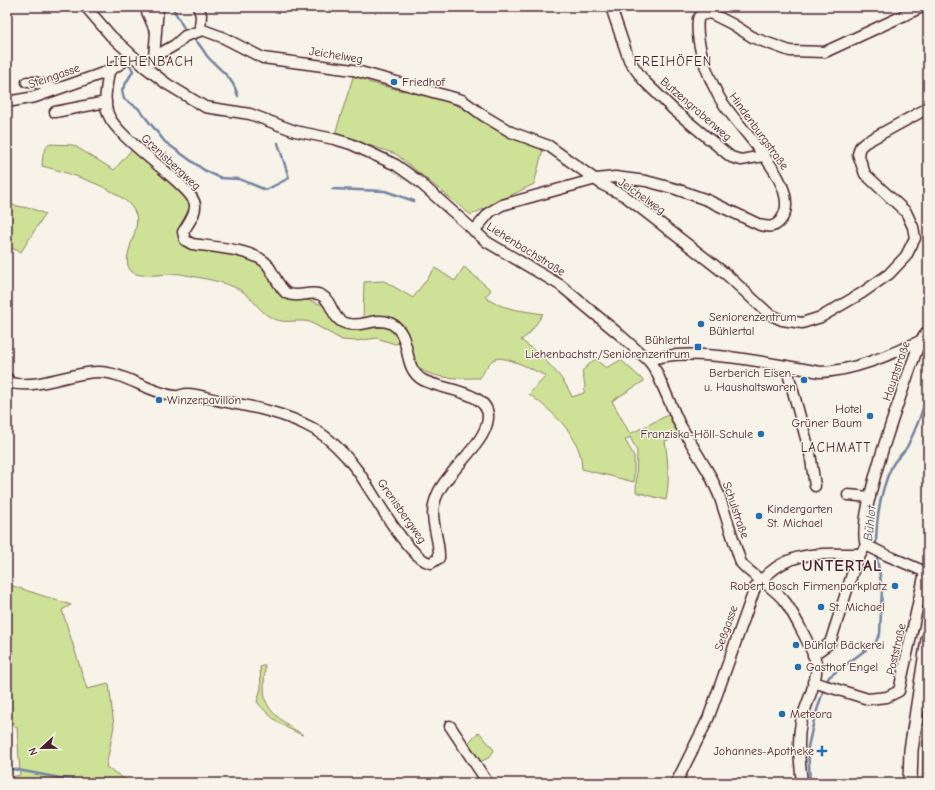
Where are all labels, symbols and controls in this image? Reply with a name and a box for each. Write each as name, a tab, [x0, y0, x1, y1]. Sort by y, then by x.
street label: Jeichelweg	[308, 44, 364, 66]
district label: FREIHÖFEN	[634, 53, 712, 69]
district label: LIEHENBACH	[106, 54, 194, 69]
street label: Steingasse	[26, 61, 82, 91]
street label: Butzengrabenweg	[657, 74, 735, 144]
place label: Friedhof	[402, 75, 446, 89]
marker: Friedhof	[389, 77, 399, 87]
street label: Hindenburgstraße	[726, 90, 792, 172]
street label: Grenisbergweg	[138, 131, 204, 193]
street label: Jeichelweg	[616, 175, 668, 217]
street label: Liehenbachstraße	[484, 219, 568, 279]
place label: Seniorenzentrum Bühlertal	[709, 310, 796, 338]
marker: Seniorenzentrum Bühlertal	[696, 319, 706, 329]
place label: Bühlertal Liehenbachstr./Seniorenzentrum	[525, 333, 690, 361]
street label: Hauptstraße	[879, 339, 913, 403]
marker: Bühlertal Liehenbachstr./Seniorenzentrum	[693, 342, 703, 352]
place label: Berberich Eisen- u. Haushaltswaren	[704, 366, 796, 394]
marker: Berberich Eisen- u. Haushaltswaren	[799, 375, 809, 385]
place label: Winzerpavillon	[167, 393, 241, 407]
marker: Winzerpavillon	[154, 395, 164, 405]
place label: Hotel Grüner Baum	[791, 402, 862, 430]
marker: Hotel Grüner Baum	[865, 411, 875, 421]
place label: Franziska-Höll-Schule	[640, 427, 753, 441]
marker: Franziska-Höll-Schule	[756, 429, 766, 439]
district label: LACHMATT	[801, 440, 871, 455]
street label: Grenisbergweg	[374, 476, 430, 546]
street label: Schulstraße	[720, 480, 752, 540]
place label: Kindergarten St. Michael	[767, 502, 833, 530]
water label: Bühlot	[860, 504, 879, 542]
marker: Kindergarten St. Michael	[754, 511, 764, 521]
district label: UNTERTAL	[802, 557, 882, 575]
place label: Robert Bosch Firmenparkplatz	[730, 579, 888, 593]
marker: Robert Bosch Firmenparkplatz	[890, 581, 900, 591]
place label: St. Michael	[829, 600, 885, 614]
marker: St. Michael	[816, 602, 826, 612]
street label: Seßgasse	[711, 603, 741, 653]
street label: Poststraße	[883, 622, 909, 676]
place label: Bühlot Bäckerei	[804, 638, 885, 652]
marker: Bühlot Bäckerei	[791, 640, 801, 650]
place label: Gasthof Engel	[806, 660, 878, 674]
marker: Gasthof Engel	[793, 662, 803, 672]
place label: Meteora	[790, 707, 832, 721]
marker: Meteora	[777, 709, 787, 719]
north arrow	[22, 728, 62, 768]
place label: Johannes-Apotheke	[713, 744, 814, 758]
text: N	[26, 746, 41, 757]
marker: Johannes-Apotheke	[817, 746, 827, 756]

